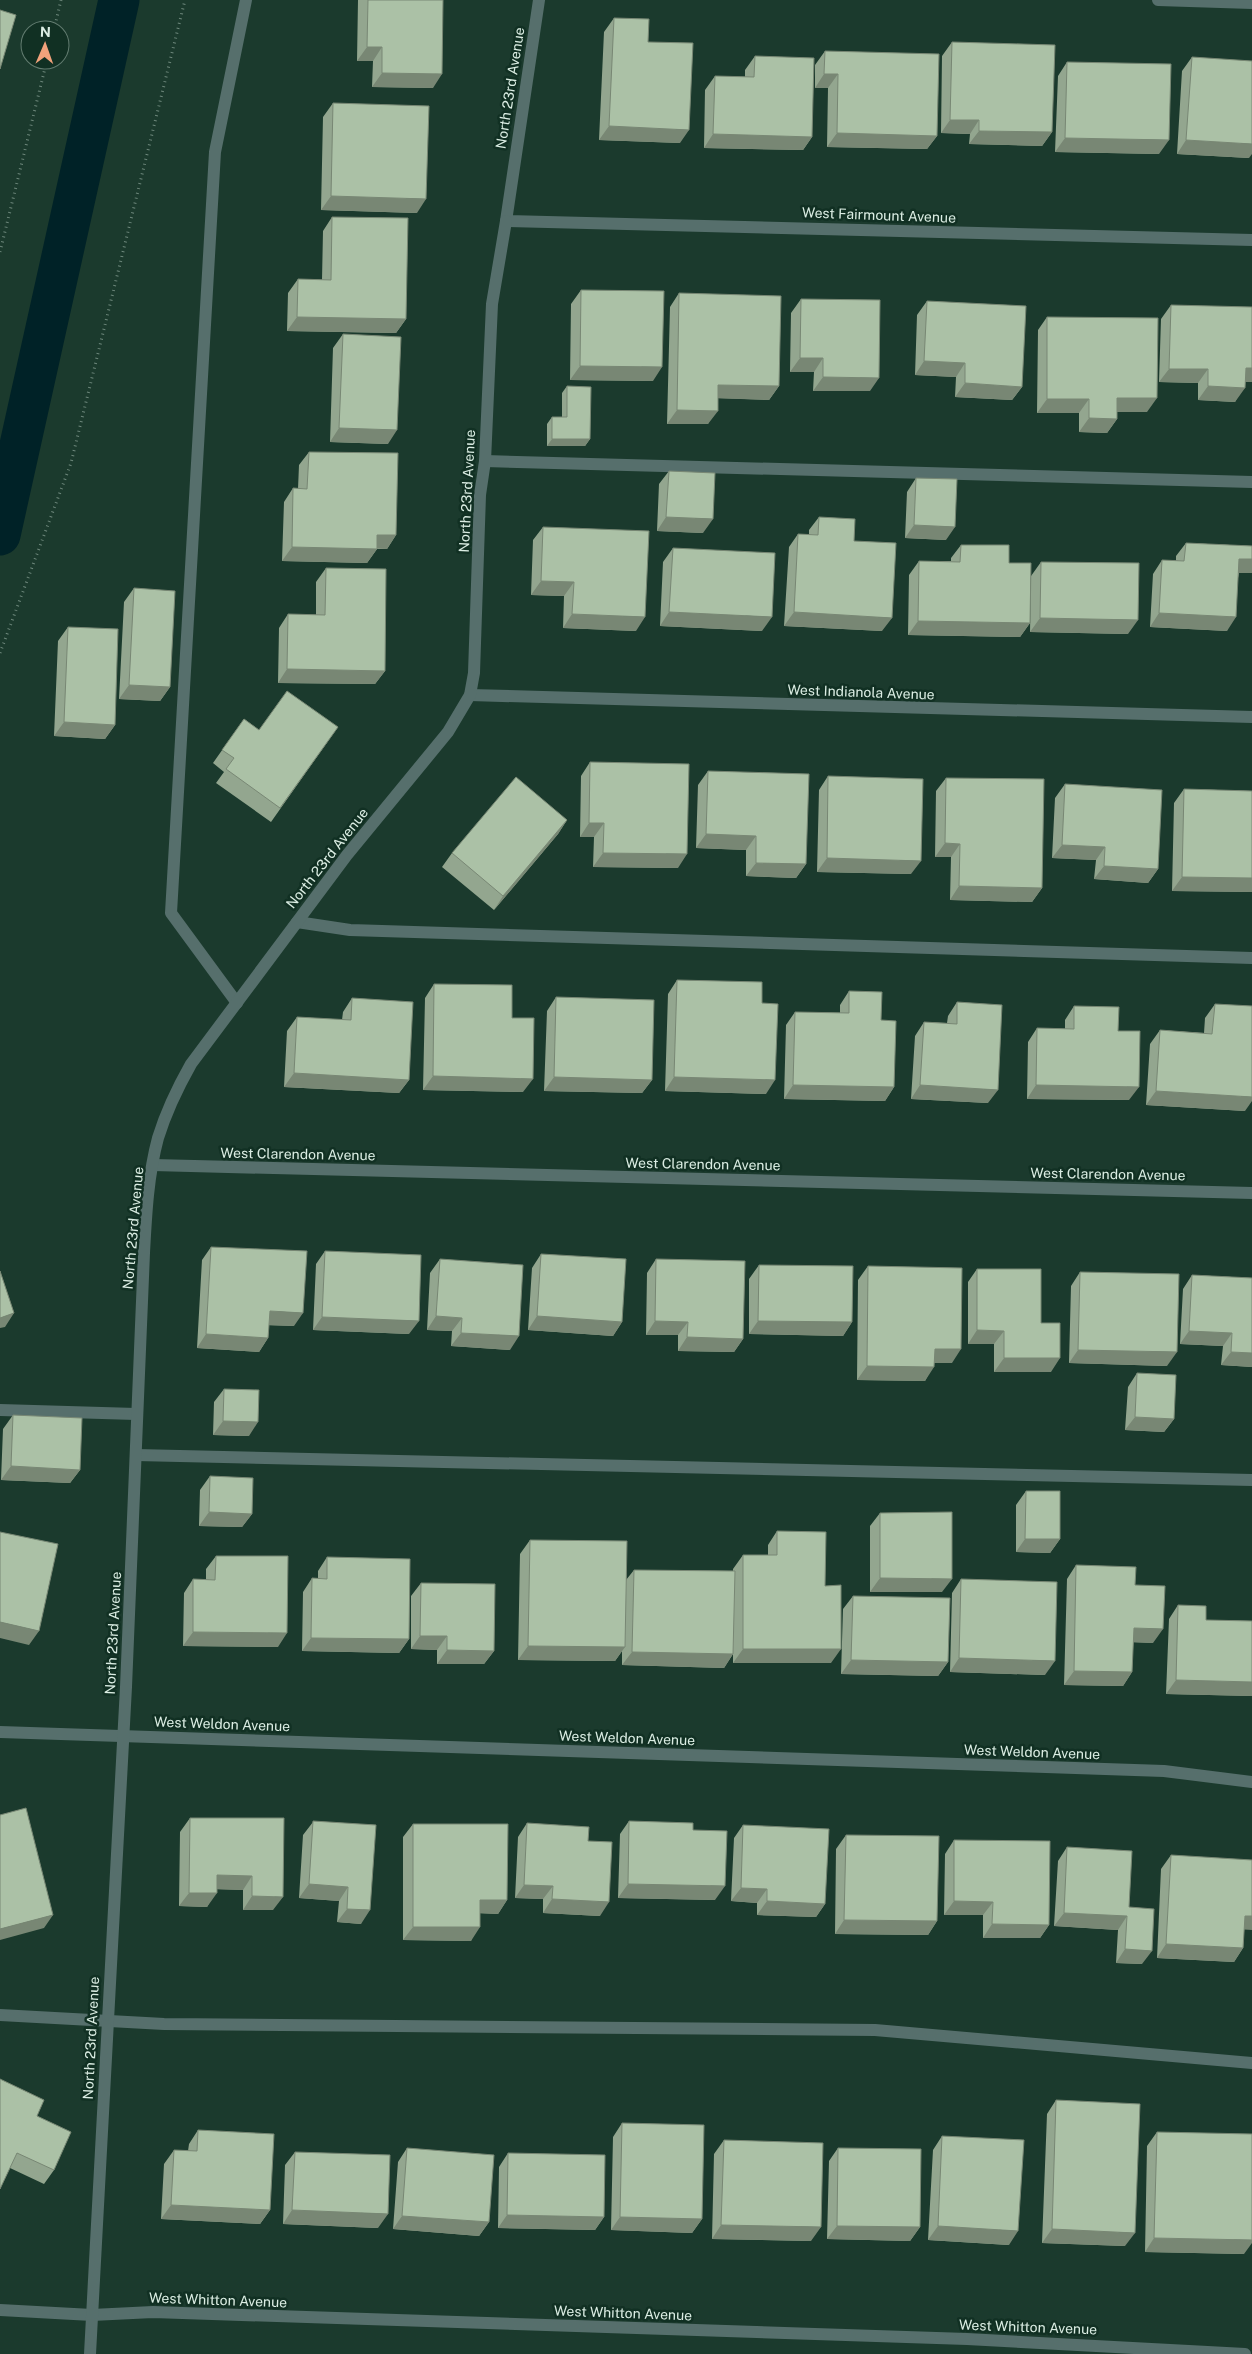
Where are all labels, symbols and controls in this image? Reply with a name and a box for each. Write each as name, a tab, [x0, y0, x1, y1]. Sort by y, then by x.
north arrow	[20, 20, 70, 70]
text: N	[40, 24, 51, 40]
street label: North 23rd Avenue	[492, 26, 528, 150]
street label: West Fairmount Avenue	[802, 204, 956, 226]
street label: North 23rd Avenue	[456, 429, 478, 553]
street label: West Indianola Avenue	[787, 681, 935, 703]
street label: North 23rd Avenue	[283, 805, 371, 911]
street label: West Clarendon Avenue	[220, 1145, 376, 1163]
street label: West Clarendon Avenue	[625, 1155, 781, 1173]
street label: West Clarendon Avenue	[1030, 1165, 1186, 1183]
street label: North 23rd Avenue	[120, 1166, 146, 1290]
street label: North 23rd Avenue	[102, 1571, 124, 1695]
street label: West Weldon Avenue	[154, 1714, 291, 1734]
street label: West Weldon Avenue	[559, 1728, 696, 1748]
street label: West Weldon Avenue	[964, 1742, 1101, 1762]
street label: North 23rd Avenue	[80, 1976, 102, 2100]
street label: West Whitton Avenue	[149, 2290, 288, 2310]
street label: West Whitton Avenue	[554, 2303, 693, 2323]
street label: West Whitton Avenue	[959, 2317, 1098, 2337]

